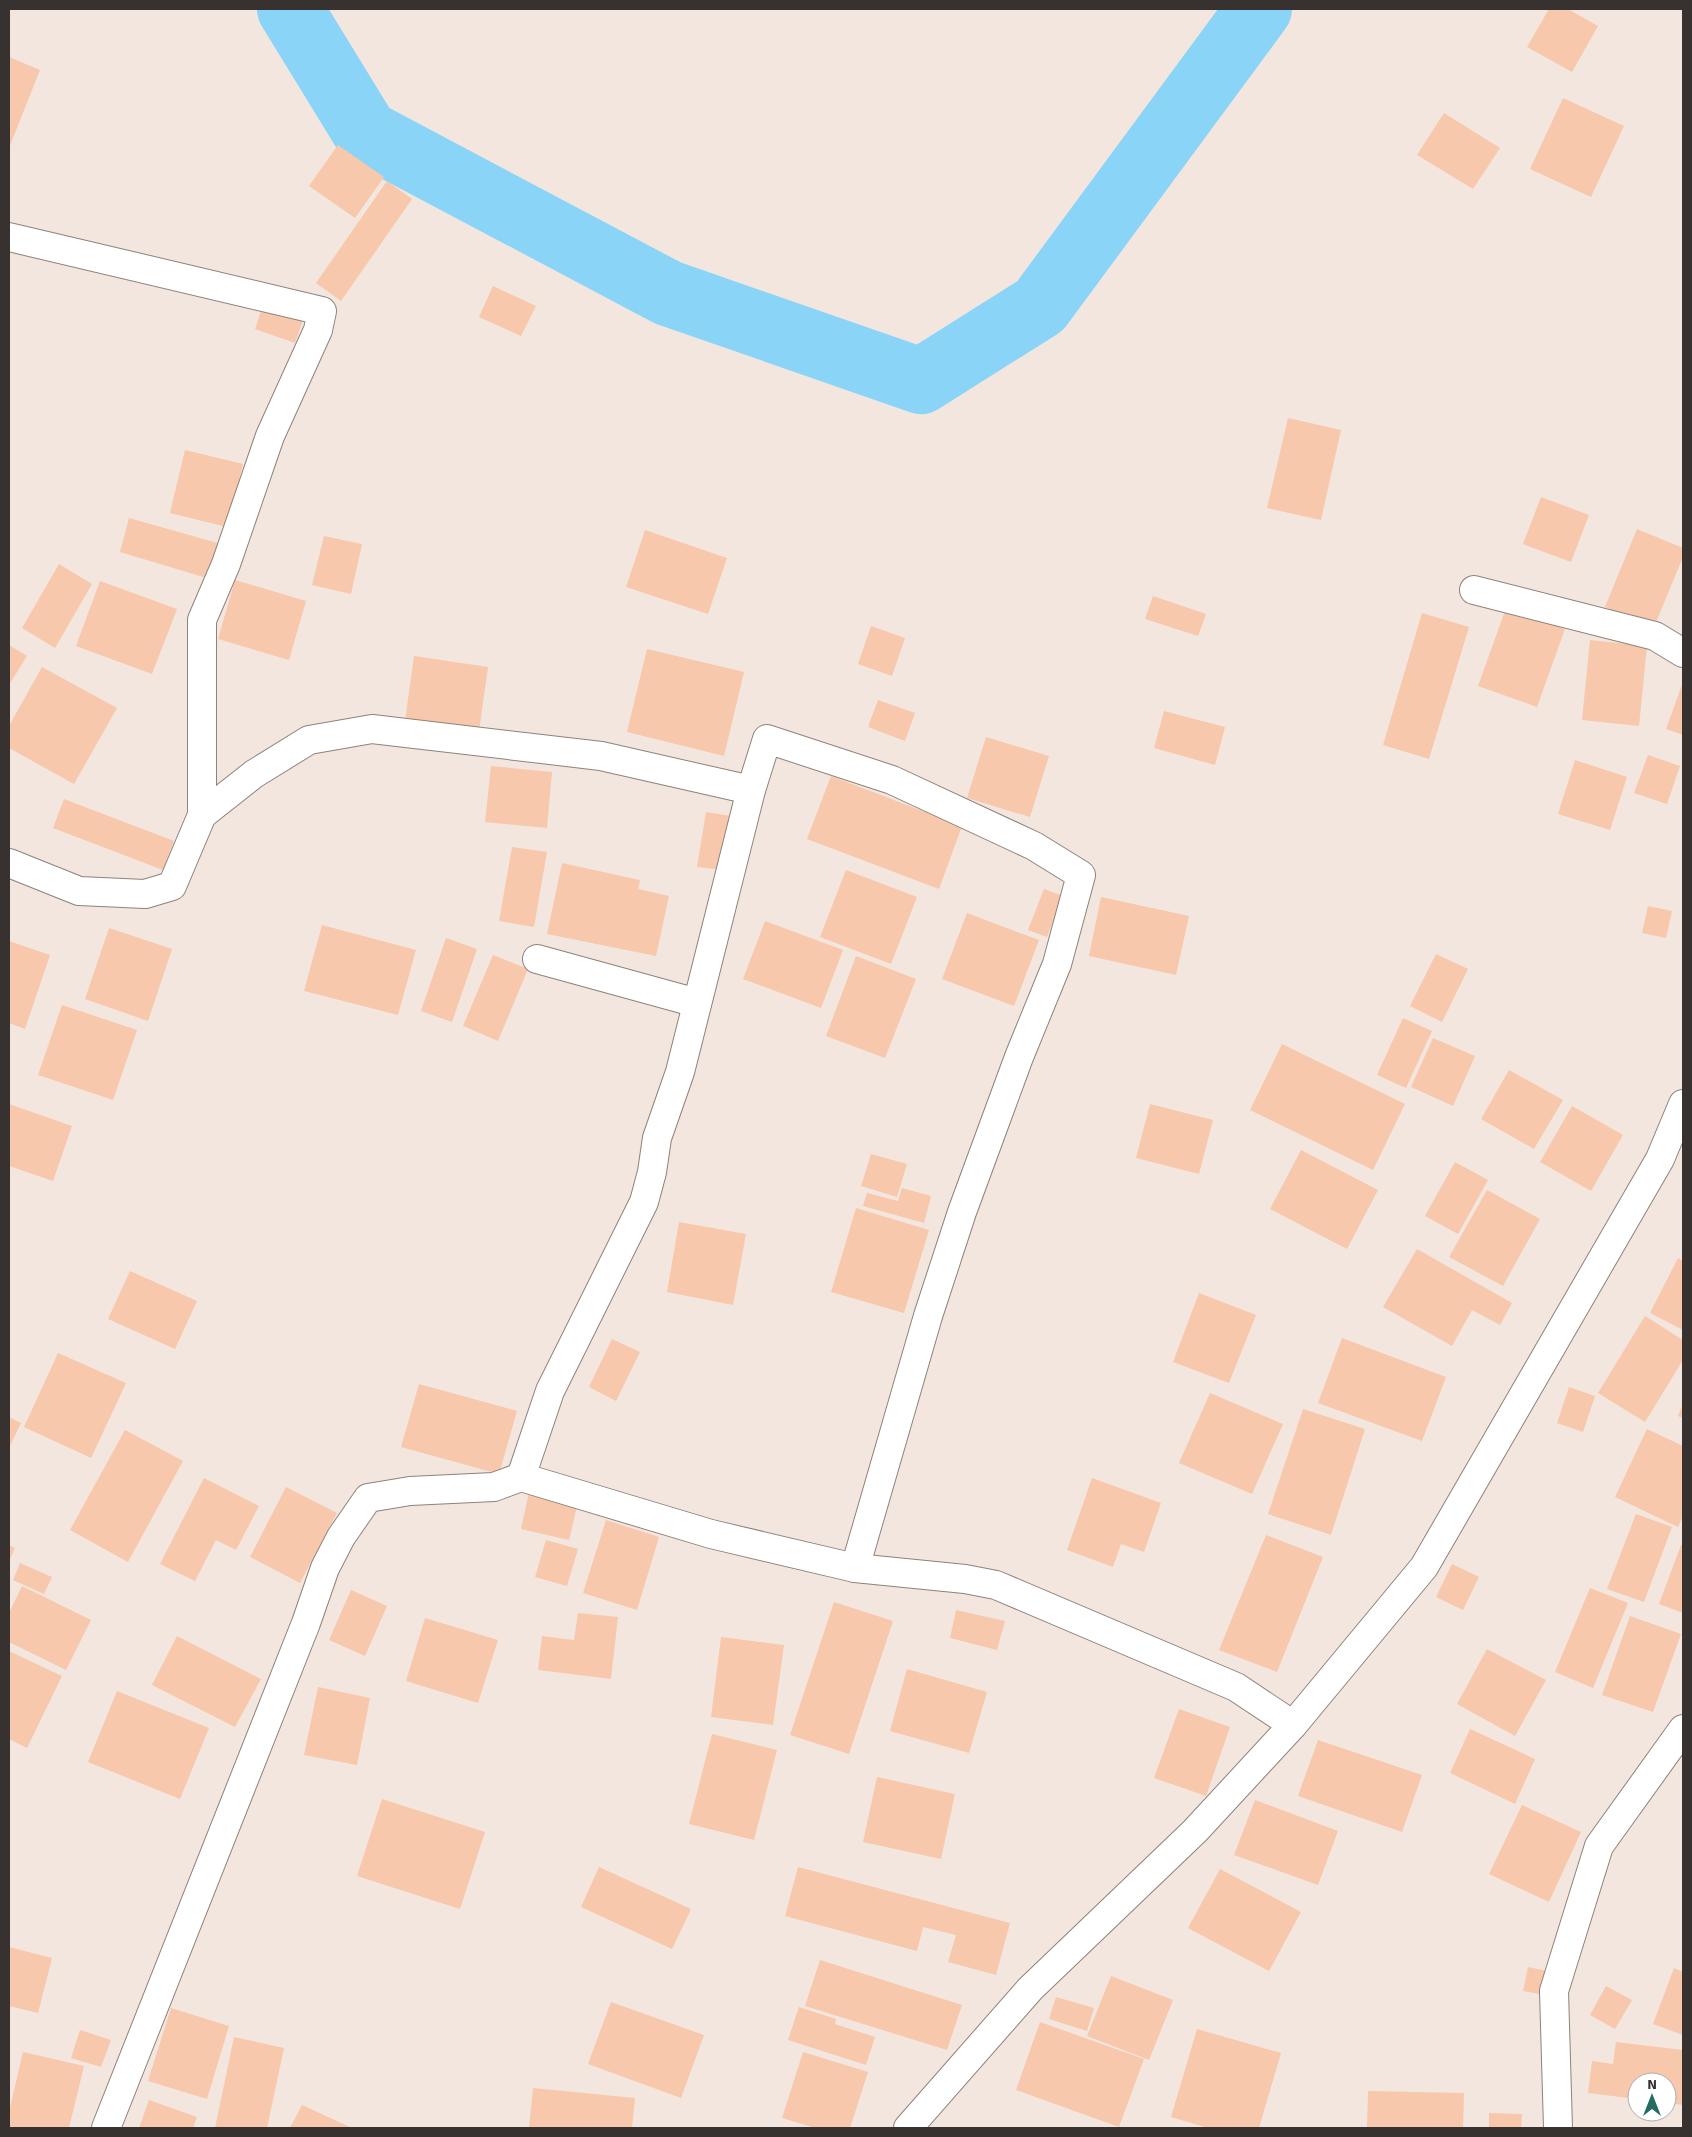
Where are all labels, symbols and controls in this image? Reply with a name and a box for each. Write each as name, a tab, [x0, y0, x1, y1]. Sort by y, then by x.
north arrow	[1627, 2072, 1677, 2122]
text: N	[1647, 2076, 1657, 2093]

